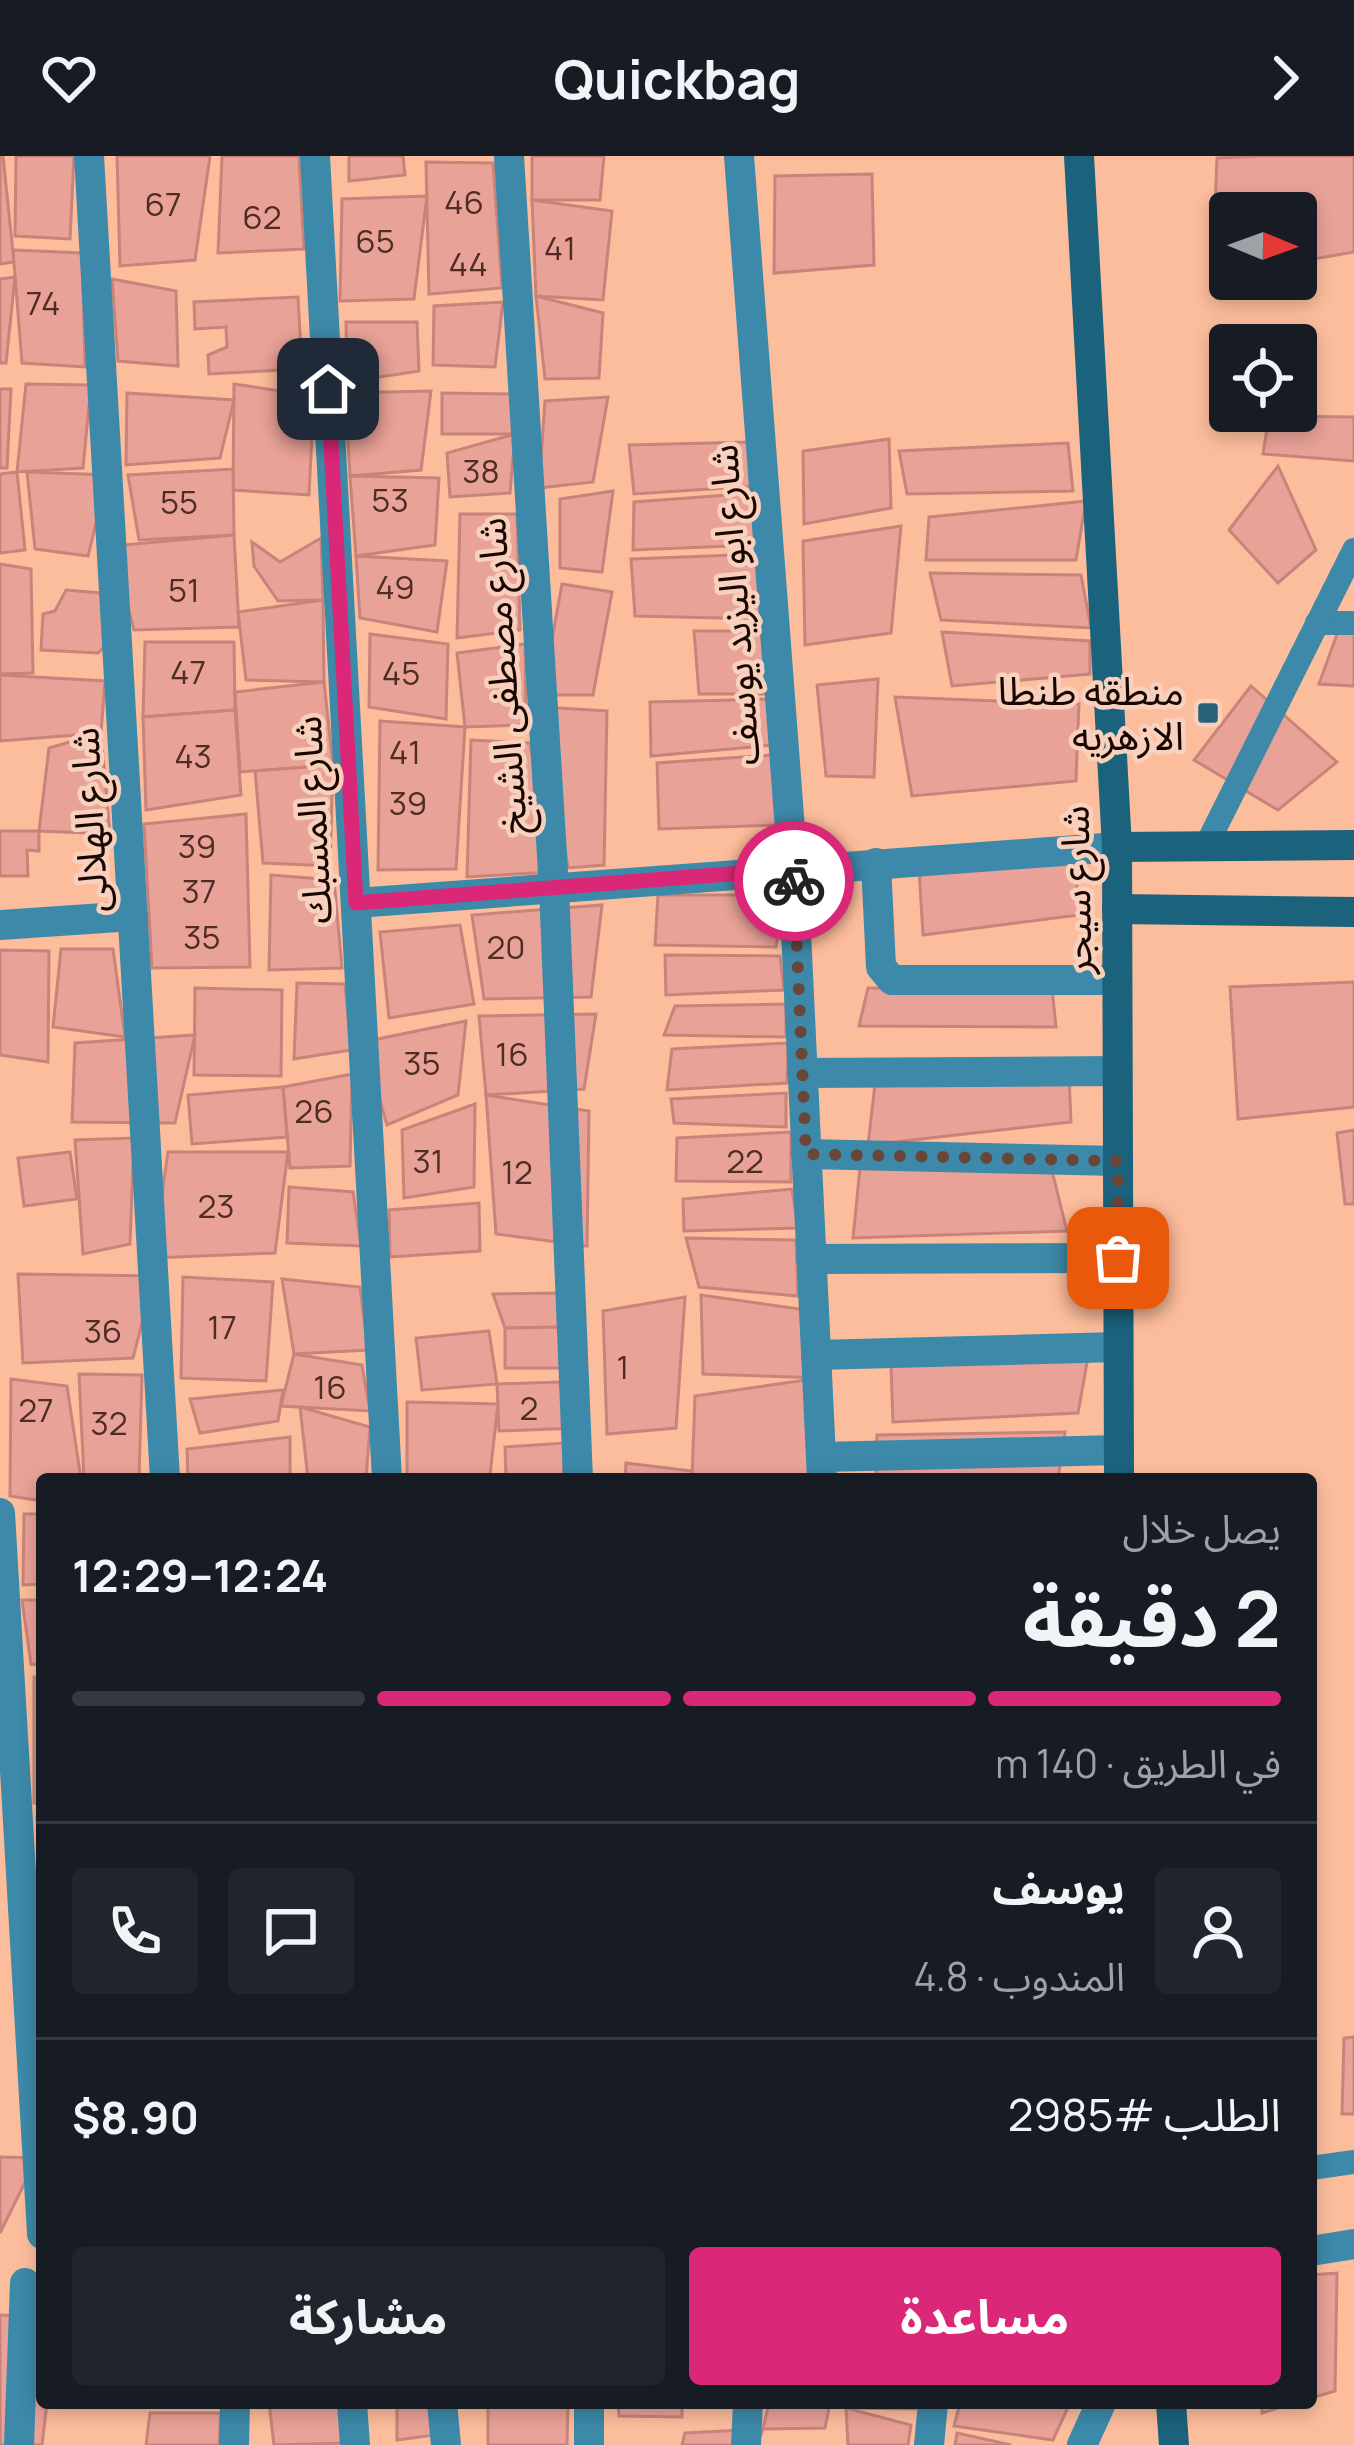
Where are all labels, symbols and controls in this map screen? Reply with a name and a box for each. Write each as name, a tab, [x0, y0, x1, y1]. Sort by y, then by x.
text: Quickbag	[553, 41, 801, 115]
icon: heart	[36, 45, 102, 111]
icon: forward	[1252, 45, 1318, 111]
house number: 46	[444, 179, 484, 224]
house number: 67	[144, 181, 182, 226]
north arrow	[1209, 192, 1317, 300]
map controls	[1209, 192, 1317, 432]
house number: 62	[242, 194, 282, 239]
house number: 65	[355, 218, 395, 263]
house number: 41	[544, 225, 576, 270]
house number: 44	[448, 241, 488, 286]
house number: 74	[26, 280, 60, 325]
button: locate	[1209, 324, 1317, 432]
pin	[277, 338, 379, 440]
icon: home	[295, 356, 361, 422]
street label: شارع ابو اليزيد يوسف	[695, 443, 774, 767]
house number: 38	[462, 448, 500, 493]
house number: 53	[371, 477, 409, 522]
house number: 55	[160, 479, 198, 524]
street label: شارع مصطفى الشيخ	[463, 516, 543, 836]
house number: 49	[375, 564, 415, 609]
house number: 51	[168, 567, 200, 612]
house number: 47	[170, 649, 206, 694]
house number: 45	[382, 650, 420, 695]
place label: منطقه طنطا الازهريه	[998, 663, 1184, 762]
marker: منطقه طنطا الازهريه	[1195, 700, 1221, 726]
street label: شارع المسبك	[279, 714, 346, 925]
street label: شارع الهلالى	[56, 726, 123, 914]
house number: 41	[389, 729, 421, 774]
house number: 43	[174, 733, 212, 778]
house number: 39	[389, 780, 427, 825]
street label: شارع سيجر	[1047, 805, 1106, 976]
courier	[734, 821, 854, 941]
house number: 39	[178, 823, 216, 868]
icon: bike	[761, 848, 827, 914]
house number: 37	[182, 868, 216, 913]
house number: 35	[183, 914, 221, 959]
house number: 20	[487, 924, 525, 969]
house number: 16	[495, 1031, 529, 1076]
house number: 35	[403, 1040, 441, 1085]
house number: 26	[294, 1088, 334, 1133]
house number: 31	[412, 1138, 444, 1183]
house number: 22	[726, 1138, 764, 1183]
house number: 12	[501, 1149, 533, 1194]
house number: 23	[197, 1183, 235, 1228]
pin	[1067, 1207, 1169, 1309]
icon: bag	[1085, 1225, 1151, 1291]
house number: 17	[207, 1304, 237, 1349]
house number: 36	[84, 1308, 122, 1353]
house number: 1	[617, 1344, 629, 1389]
house number: 16	[313, 1364, 347, 1409]
house number: 2	[520, 1385, 538, 1430]
house number: 27	[18, 1387, 54, 1432]
house number: 32	[90, 1400, 128, 1445]
text: يصل خلال	[1123, 1501, 1281, 1555]
text: 12:24–12:29	[72, 1544, 328, 1606]
text: 2 دقيقة	[1023, 1564, 1281, 1670]
text: في الطريق · 140 m	[995, 1736, 1281, 1790]
text: يوسف	[992, 1856, 1125, 1918]
button: phone	[72, 1868, 198, 1994]
button: chat	[228, 1868, 354, 1994]
button: person	[1155, 1868, 1281, 1994]
text: المندوب · 4.8	[914, 1949, 1125, 2003]
text: الطلب #2985	[1008, 2083, 1281, 2145]
text: $8.90	[72, 2086, 199, 2148]
button: مشاركة	[72, 2247, 665, 2385]
button: مساعدة	[689, 2247, 1281, 2385]

